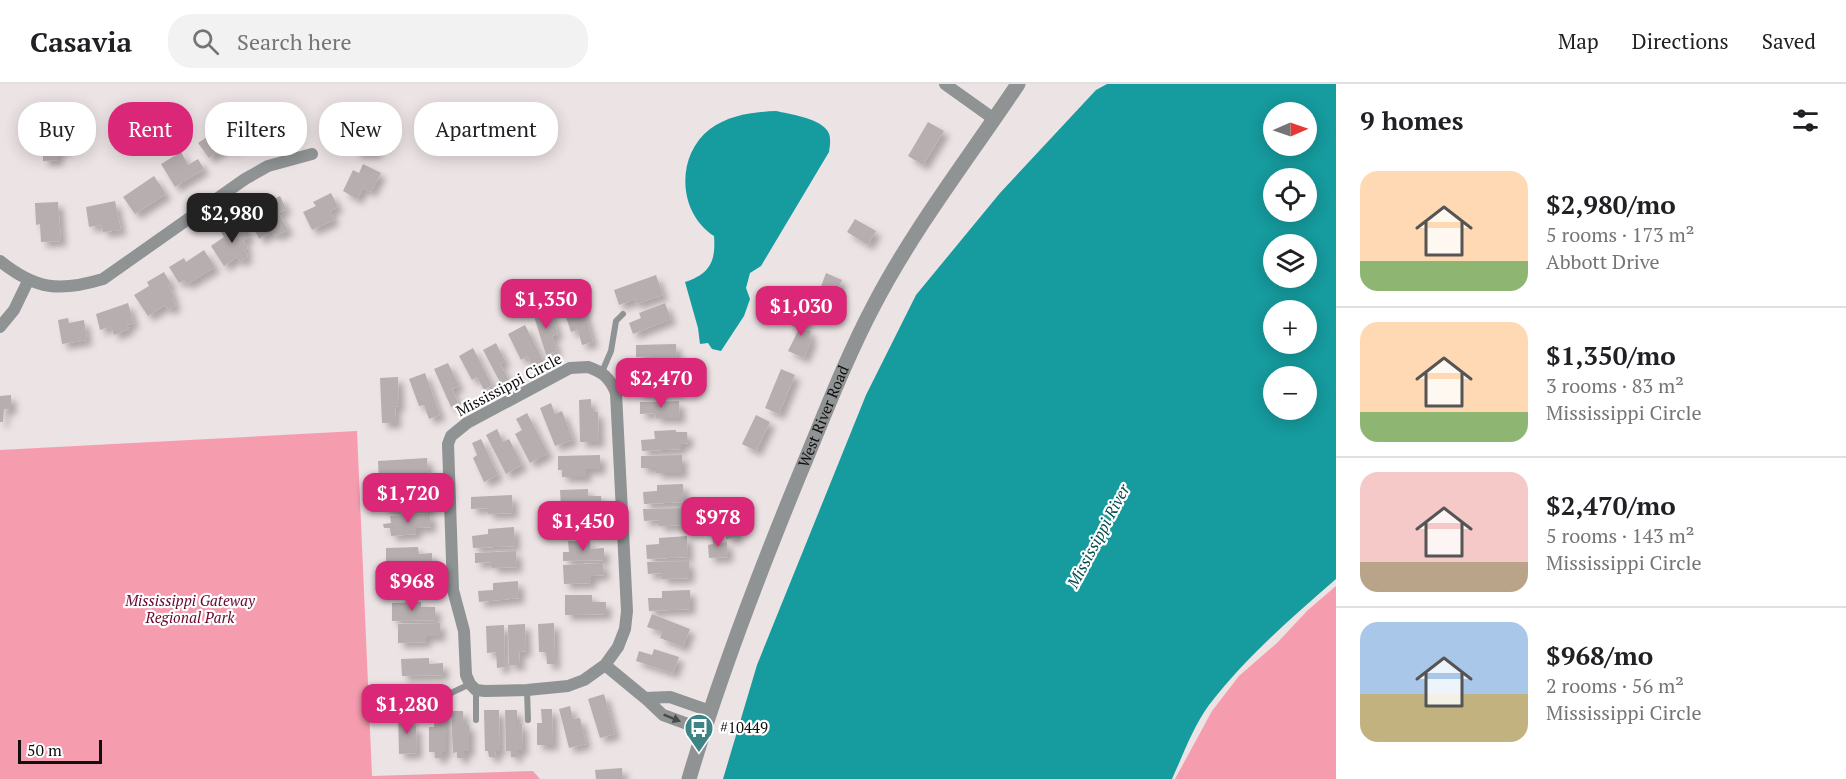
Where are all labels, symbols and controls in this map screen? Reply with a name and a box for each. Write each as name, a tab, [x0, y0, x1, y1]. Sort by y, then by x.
search box	[168, 14, 588, 68]
text: Casavia	[30, 23, 132, 60]
icon: search	[189, 25, 222, 58]
text: Search here	[237, 27, 352, 56]
text: Map	[1558, 27, 1599, 55]
text: Directions	[1632, 27, 1729, 55]
text: Saved	[1762, 27, 1816, 55]
chip: Buy	[18, 102, 96, 156]
chip: Rent	[108, 102, 193, 156]
chip: Filters	[205, 102, 307, 156]
chip: New	[319, 102, 402, 156]
chip: Apartment	[414, 102, 558, 156]
north arrow	[1263, 102, 1317, 156]
map controls	[1263, 102, 1317, 420]
text: 9 homes	[1360, 103, 1464, 137]
icon: filters	[1789, 104, 1822, 137]
button: locate	[1263, 168, 1317, 222]
text: $2,980/mo	[1546, 187, 1676, 221]
pin: $2,980	[183, 193, 281, 244]
icon: home	[1408, 195, 1480, 267]
text: $2,980	[201, 199, 263, 226]
text: 5 rooms · 173 m²	[1546, 221, 1694, 248]
button: layers	[1263, 234, 1317, 288]
text: Abbott Drive	[1546, 248, 1660, 275]
pin: $1,350	[497, 279, 595, 330]
text: $1,350	[515, 285, 577, 312]
pin: $1,030	[752, 286, 850, 337]
text: $1,030	[770, 292, 832, 319]
button: +	[1263, 300, 1317, 354]
text: $1,350/mo	[1546, 338, 1676, 372]
icon: home	[1408, 346, 1480, 418]
street label: Mississippi Circle	[452, 348, 565, 420]
pin: $2,470	[612, 358, 710, 409]
street label: West River Road	[793, 362, 853, 470]
text: $2,470	[630, 364, 692, 391]
button: −	[1263, 366, 1317, 420]
text: 3 rooms · 83 m²	[1546, 372, 1684, 399]
text: Mississippi Circle	[1546, 399, 1702, 426]
pin: $1,720	[359, 473, 457, 524]
text: $1,720	[377, 479, 439, 506]
water label: Mississippi River	[1061, 480, 1135, 592]
text: $2,470/mo	[1546, 488, 1676, 522]
icon: home	[1408, 496, 1480, 568]
pin: $978	[682, 497, 754, 548]
pin: $1,450	[534, 501, 632, 552]
text: $978	[695, 503, 741, 530]
text: $1,450	[552, 507, 614, 534]
text: 5 rooms · 143 m²	[1546, 522, 1694, 549]
text: Mississippi Circle	[1546, 549, 1702, 576]
pin: $968	[376, 561, 448, 612]
text: $968	[389, 567, 435, 594]
park label: Mississippi Gateway Regional Park	[124, 590, 256, 627]
text: $968/mo	[1546, 638, 1653, 672]
icon: home	[1408, 646, 1480, 718]
text: 2 rooms · 56 m²	[1546, 672, 1684, 699]
pin: $1,280	[358, 684, 456, 735]
text: $1,280	[376, 690, 438, 717]
text: Mississippi Circle	[1546, 699, 1702, 726]
bus stop icon: #10449	[683, 712, 715, 754]
one-way arrow	[663, 714, 681, 723]
place label: #10449	[720, 717, 768, 737]
scale bar	[18, 737, 102, 764]
text: 50 m	[27, 739, 62, 761]

